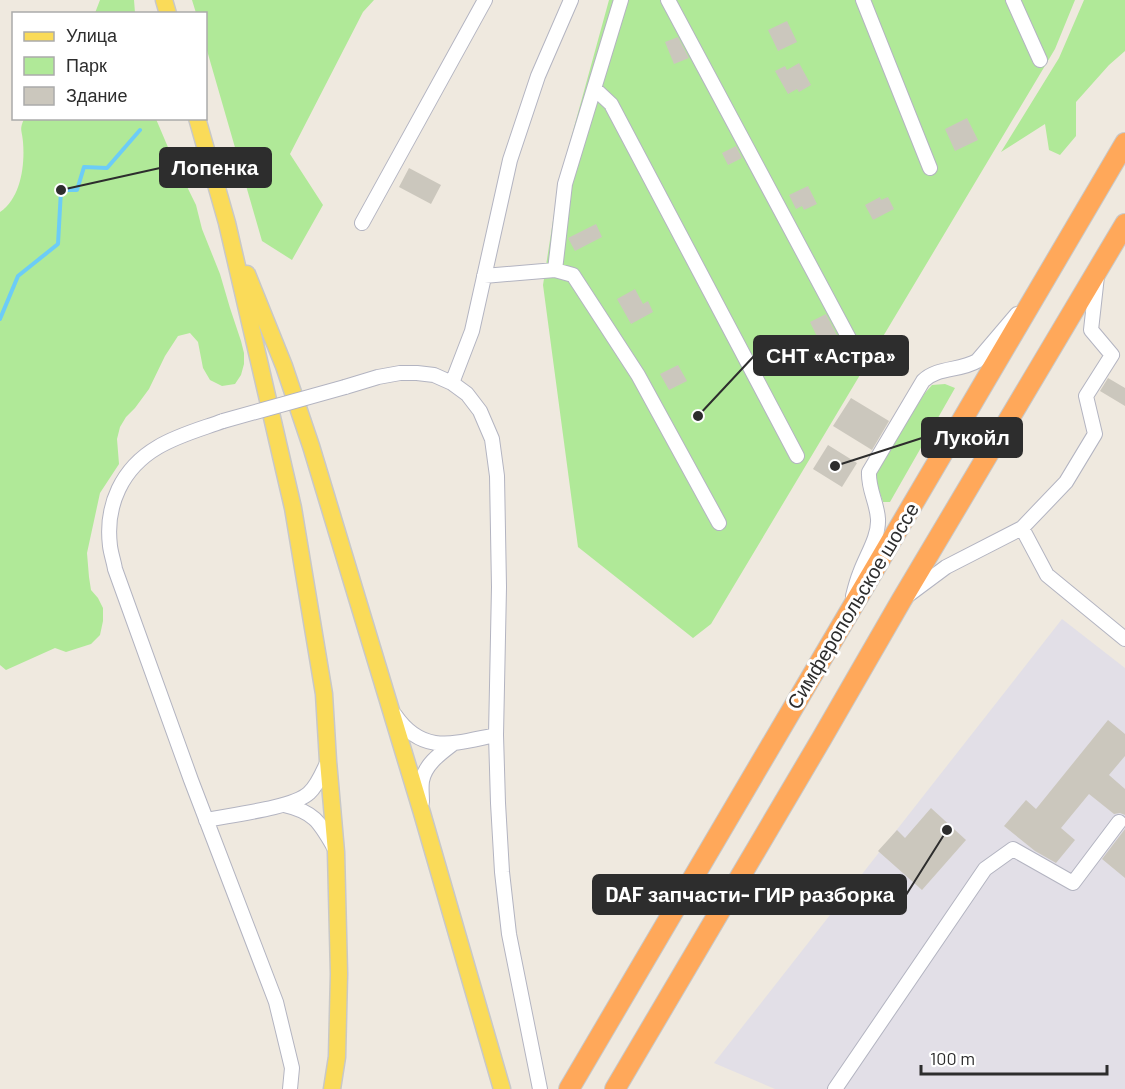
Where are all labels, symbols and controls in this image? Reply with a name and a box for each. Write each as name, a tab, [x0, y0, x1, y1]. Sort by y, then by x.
legend	[12, 12, 207, 120]
text: Улица	[66, 24, 118, 46]
text: Парк	[66, 54, 107, 76]
text: Здание	[66, 84, 127, 106]
callout: Лопенка	[160, 148, 271, 187]
text: Лопенка	[172, 154, 259, 179]
callout: СНТ «Астра»	[754, 336, 908, 375]
text: СНТ «Астра»	[766, 342, 896, 367]
callout: Лукойл	[922, 418, 1022, 457]
text: Лукойл	[934, 424, 1010, 449]
street label: Симферопольское шоссе	[781, 498, 923, 713]
callout: DAF запчасти- ГИР разборка	[593, 875, 906, 914]
text: DAF запчасти- ГИР разборка	[606, 881, 895, 906]
scale bar	[921, 1038, 1107, 1076]
text: 100 m	[930, 1047, 975, 1069]

